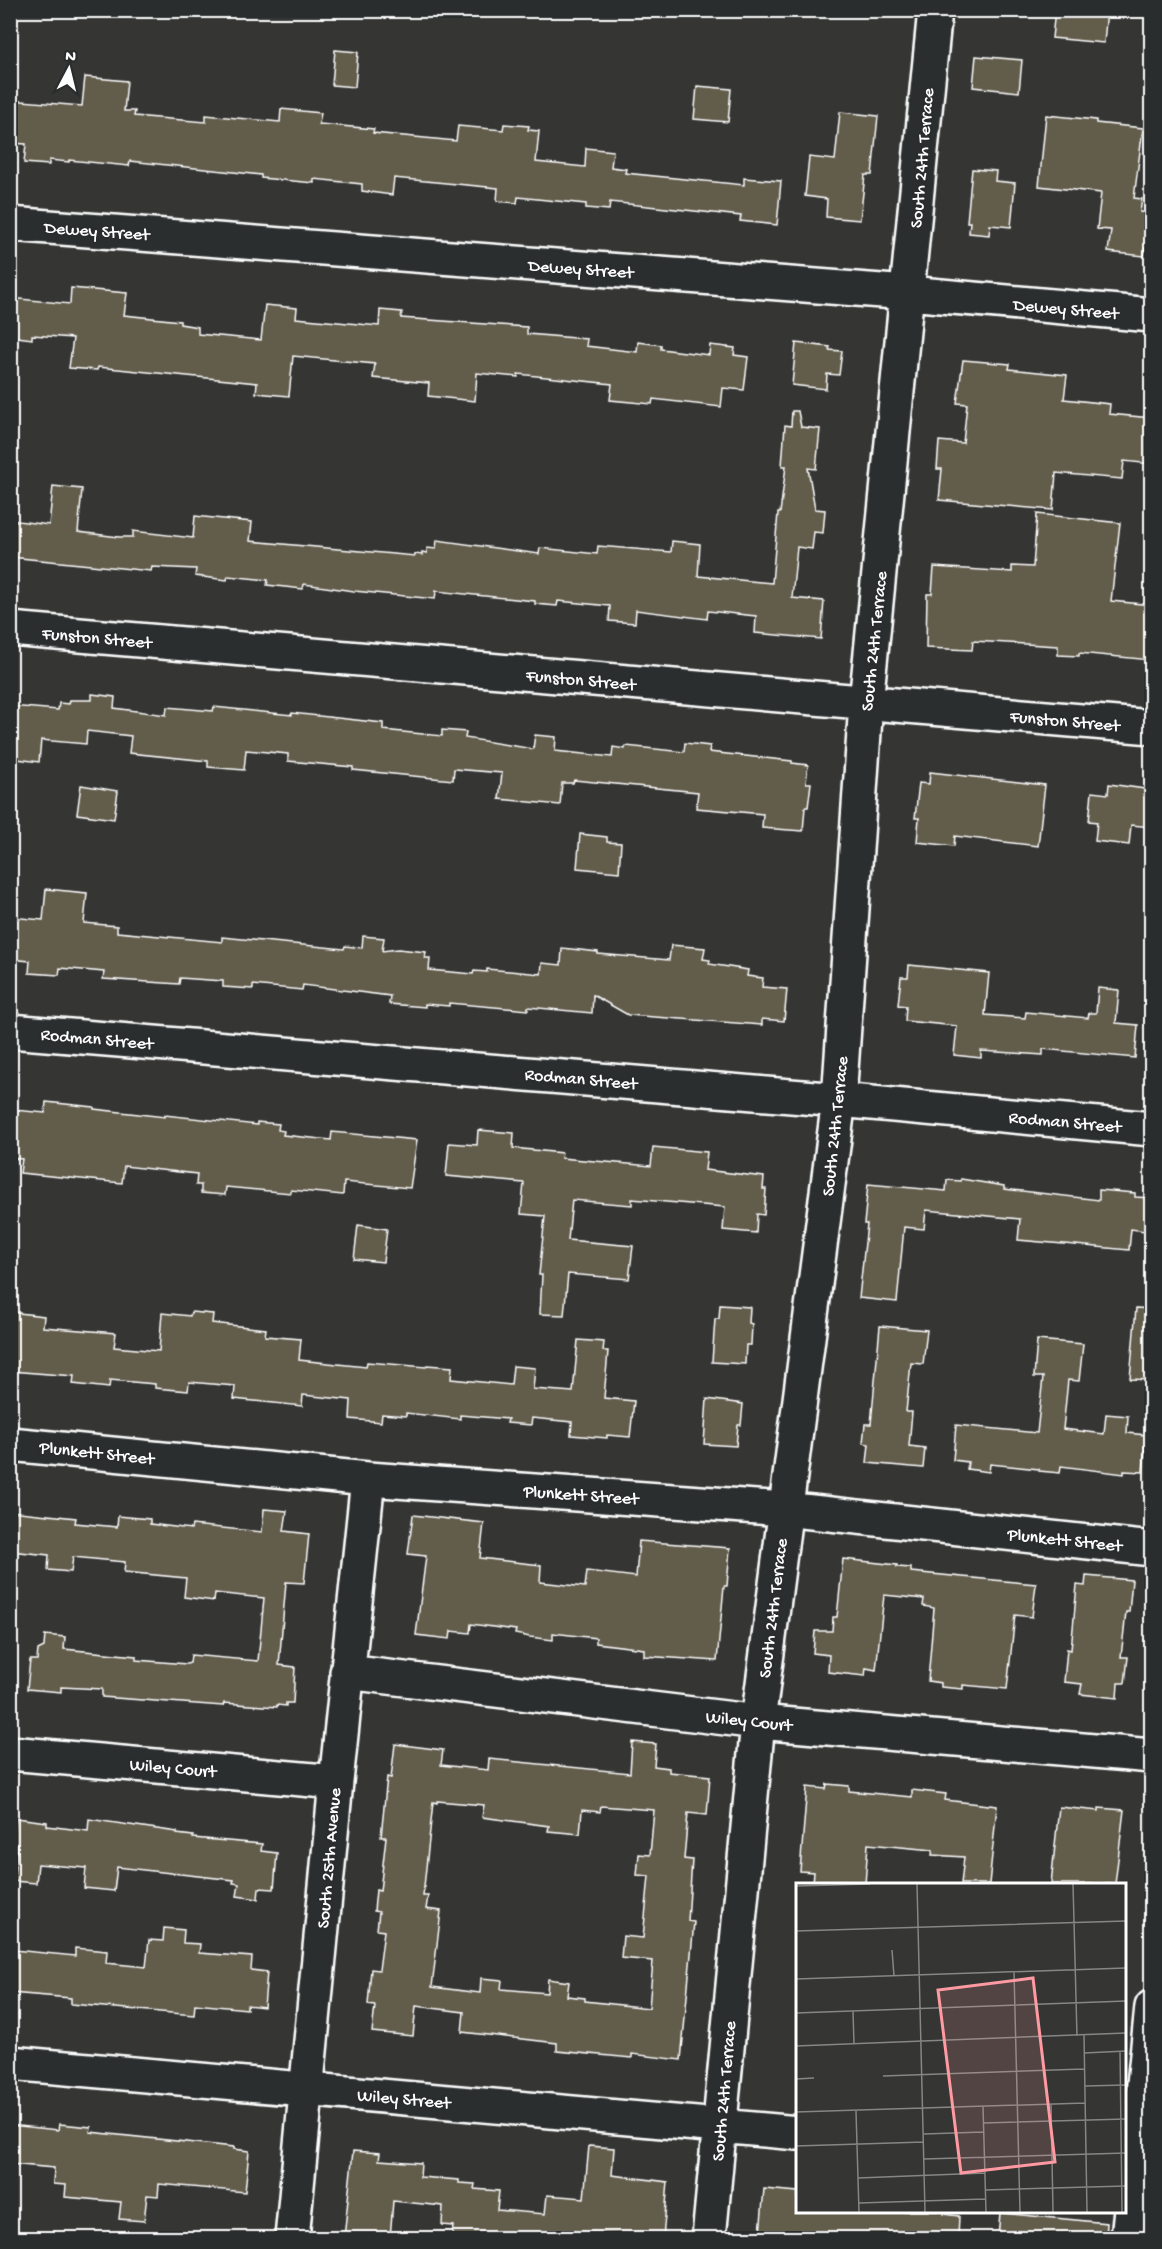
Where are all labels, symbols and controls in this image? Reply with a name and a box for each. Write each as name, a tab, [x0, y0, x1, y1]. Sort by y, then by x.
north arrow	[39, 39, 99, 99]
text: N	[64, 48, 77, 68]
street label: South 24th Terrace	[907, 87, 940, 229]
street label: Dewey Street	[43, 218, 152, 247]
street label: Dewey Street	[527, 256, 636, 285]
street label: Dewey Street	[1011, 295, 1121, 326]
street label: South 24th Terrace	[858, 570, 893, 712]
street label: Funston Street	[40, 624, 154, 655]
street label: Funston Street	[524, 666, 638, 697]
street label: Funston Street	[1008, 707, 1122, 738]
street label: Rodman Street	[40, 1025, 156, 1056]
street label: South 24th Terrace	[819, 1055, 854, 1197]
street label: Rodman Street	[524, 1065, 640, 1096]
street label: Rodman Street	[1008, 1108, 1124, 1139]
street label: Plunkett Street	[37, 1438, 157, 1471]
street label: Plunkett Street	[522, 1482, 641, 1511]
street label: Plunkett Street	[1005, 1525, 1125, 1558]
street label: South 24th Terrace	[756, 1537, 794, 1679]
street label: Wiley Court	[704, 1708, 795, 1738]
street label: Wiley Court	[129, 1755, 219, 1784]
street label: South 25th Avenue	[314, 1786, 347, 1929]
inset map	[796, 1883, 1126, 2213]
street label: South 24th Terrace	[709, 2020, 742, 2162]
street label: Wiley Street	[356, 2086, 453, 2115]

